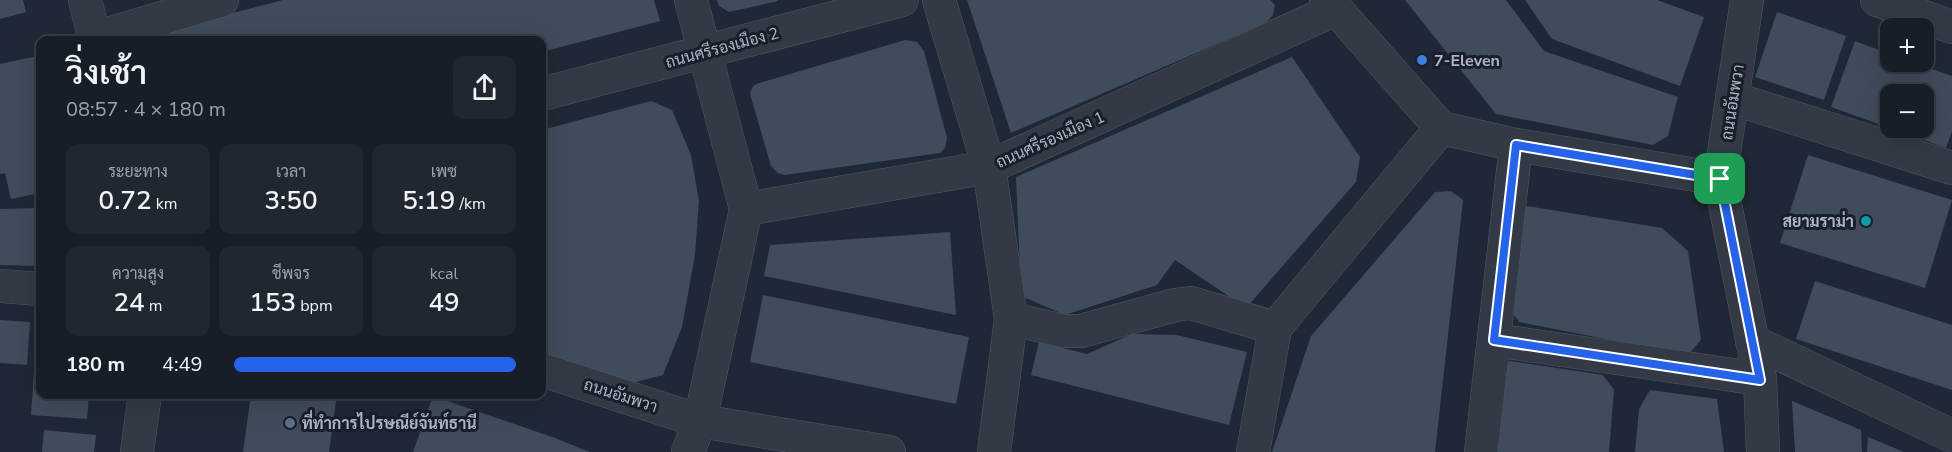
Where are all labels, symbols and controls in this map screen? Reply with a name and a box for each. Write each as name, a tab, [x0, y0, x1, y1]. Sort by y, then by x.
map controls	[1880, 18, 1934, 138]
button: +	[1880, 18, 1934, 72]
street label: ถนนศรีรองเมือง 2	[663, 21, 781, 74]
place label: 7-Eleven	[1434, 50, 1500, 72]
text: วิ่งเช้า	[66, 51, 147, 96]
marker: 7-Eleven	[1415, 53, 1429, 67]
button: share	[453, 56, 516, 119]
street label: ถนนอัมพวา	[1716, 63, 1750, 142]
button: −	[1880, 84, 1934, 138]
text: 08:57 · 4 × 180 m	[66, 96, 226, 123]
street label: ถนนศรีรองเมือง 1	[992, 105, 1108, 174]
pin	[1694, 153, 1745, 204]
text: ระยะทาง	[108, 161, 168, 183]
text: เวลา	[276, 161, 306, 183]
text: เพซ	[431, 161, 457, 183]
icon: arrive	[1703, 162, 1736, 195]
text: 0.72	[99, 183, 152, 218]
text: 3:50	[265, 183, 317, 218]
text: 5:19	[402, 183, 455, 218]
text: km	[152, 193, 177, 215]
text: /km	[455, 193, 486, 215]
place label: สยามราม่า	[1782, 211, 1854, 233]
marker: สยามราม่า	[1859, 214, 1873, 228]
text: ความสูง	[112, 263, 164, 285]
text: ชีพจร	[272, 263, 310, 285]
text: kcal	[430, 263, 458, 285]
text: 24	[113, 285, 145, 320]
text: 153	[249, 285, 296, 320]
text: 49	[428, 285, 460, 320]
text: m	[145, 295, 163, 317]
text: bpm	[296, 295, 333, 317]
text: 180 m	[66, 351, 125, 378]
text: 4:49	[162, 351, 203, 378]
street label: ถนนอัมพวา	[581, 374, 660, 418]
place label: ที่ทำการไปรษณีย์จันท์ธานี	[302, 409, 477, 435]
marker: ที่ทำการไปรษณีย์จันท์ธานี	[283, 416, 297, 430]

